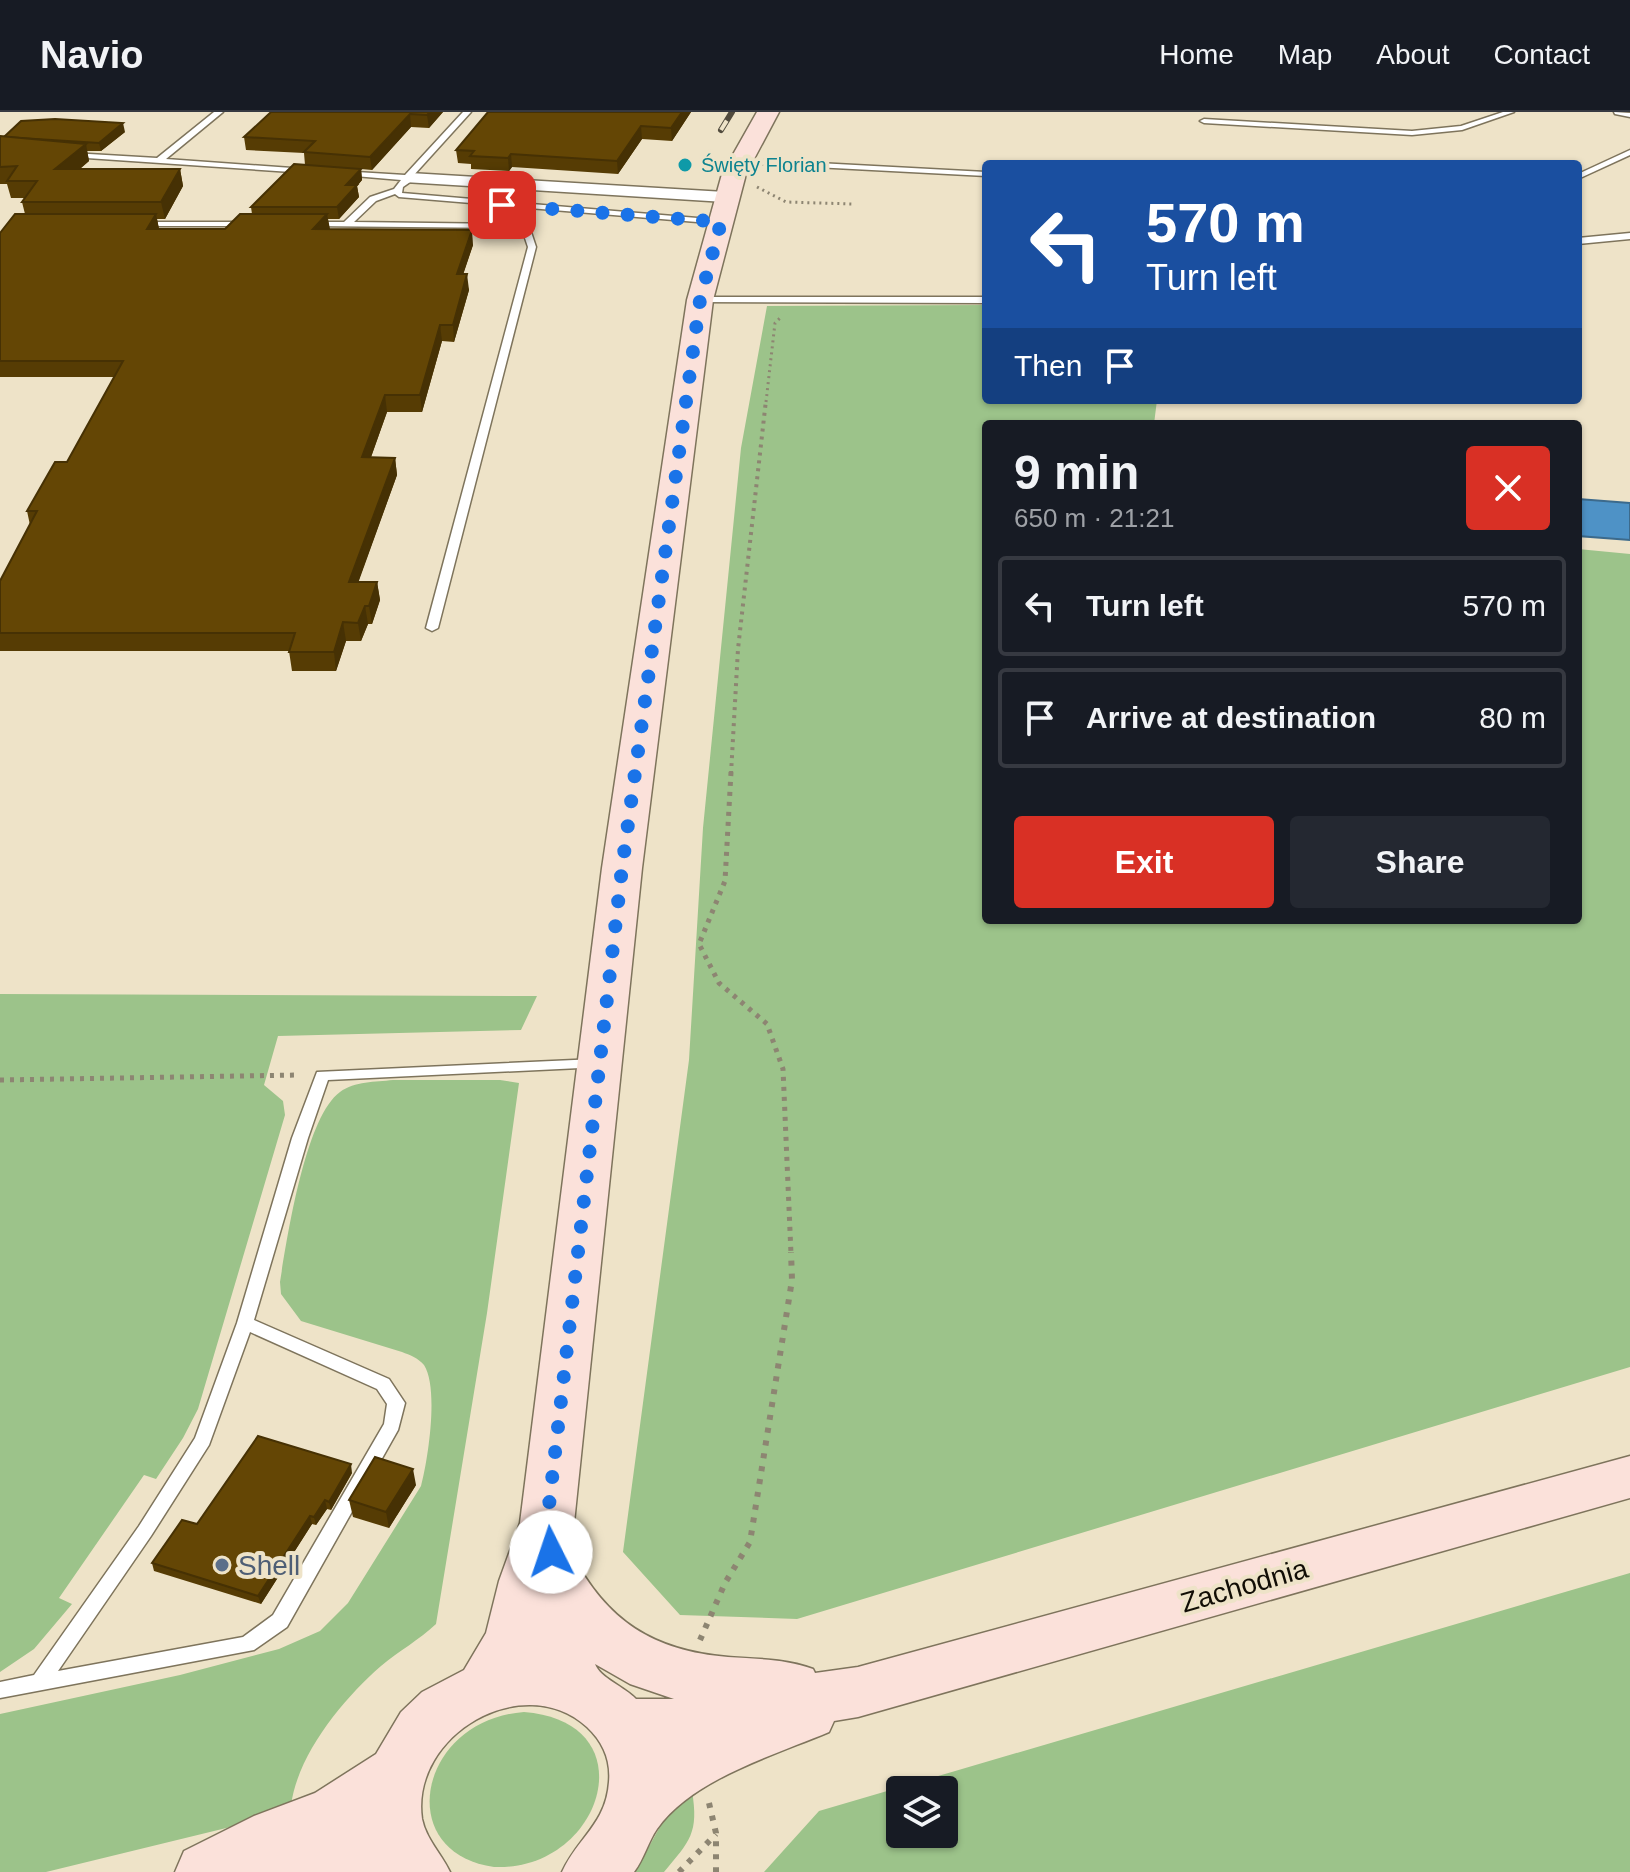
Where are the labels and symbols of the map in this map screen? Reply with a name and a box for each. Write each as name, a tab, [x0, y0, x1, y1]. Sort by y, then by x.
place label: Święty Florian	[701, 153, 827, 176]
marker: Święty Florian	[676, 156, 694, 174]
pin	[468, 171, 536, 239]
position arrow	[509, 1510, 593, 1594]
place label: Shell	[238, 1550, 300, 1581]
street label: Zachodnia	[1177, 1552, 1312, 1618]
marker: Shell	[213, 1556, 231, 1574]

